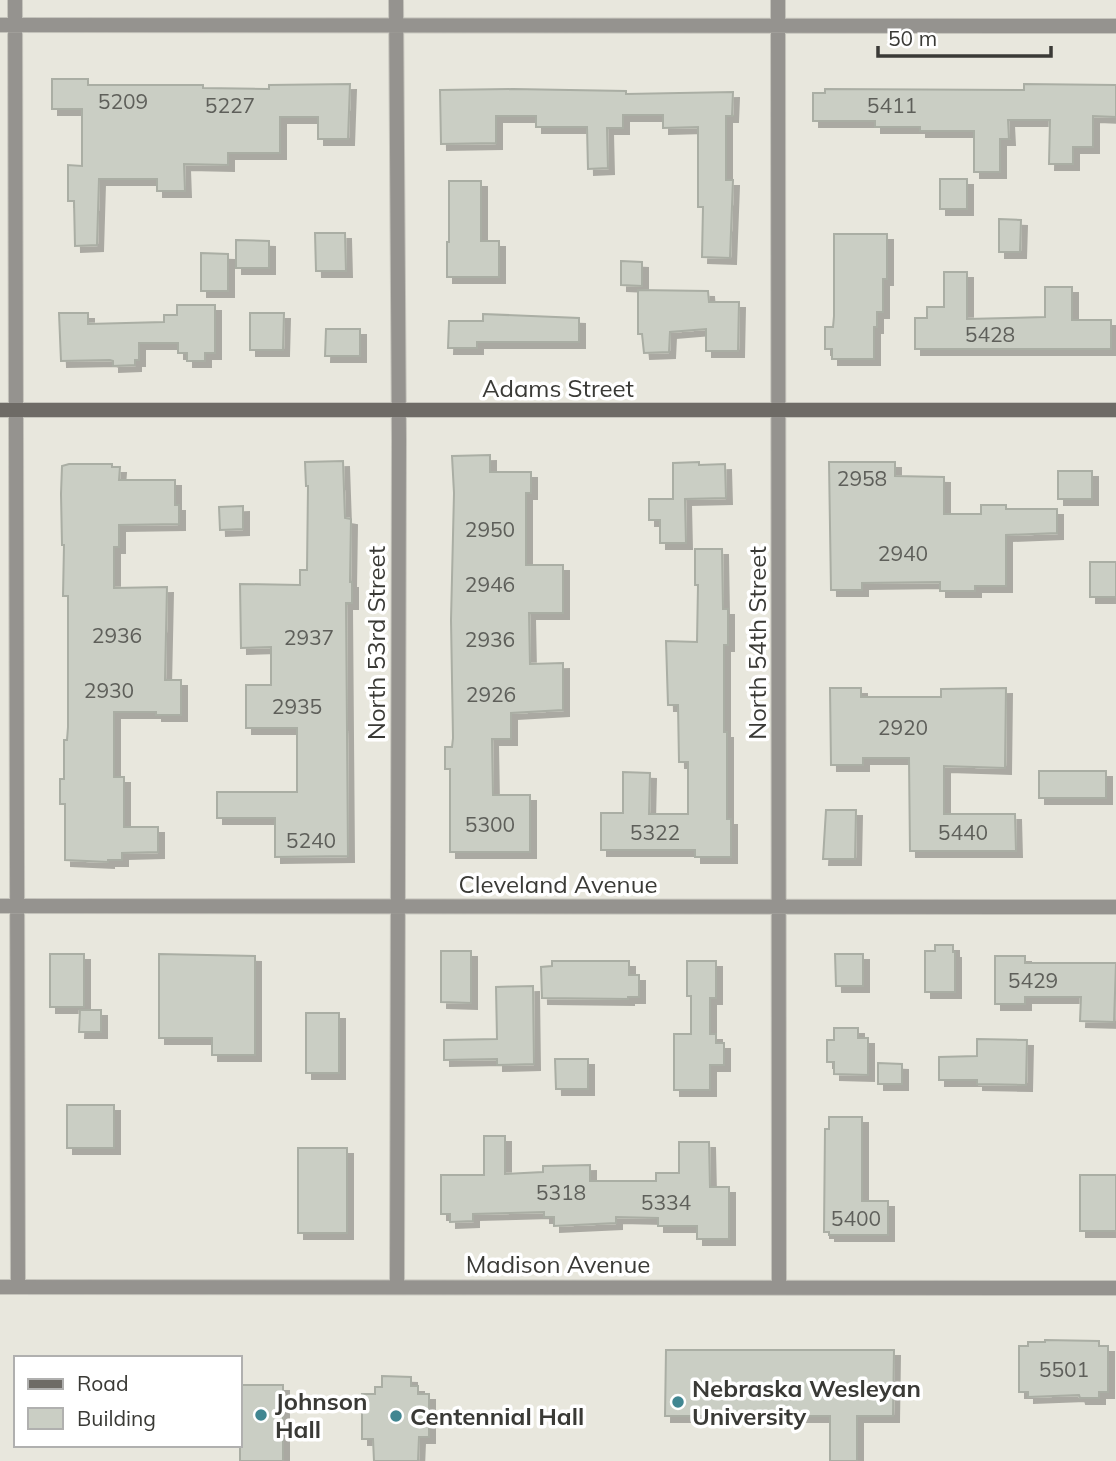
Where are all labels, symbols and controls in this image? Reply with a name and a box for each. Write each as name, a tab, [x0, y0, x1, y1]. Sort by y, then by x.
scale bar	[878, 14, 1051, 58]
text: 50 m	[888, 25, 937, 51]
house number: 5209	[98, 88, 148, 114]
house number: 5227	[205, 92, 255, 118]
house number: 5411	[867, 92, 917, 118]
house number: 5428	[965, 321, 1015, 347]
street label: Adams Street	[482, 373, 634, 403]
house number: 2958	[837, 465, 887, 491]
house number: 2950	[465, 516, 515, 542]
house number: 2940	[878, 540, 928, 566]
street label: North 53rd Street	[361, 546, 391, 740]
street label: North 54th Street	[742, 546, 772, 740]
house number: 2946	[465, 571, 515, 597]
house number: 2936	[92, 622, 142, 648]
house number: 2937	[284, 624, 334, 650]
house number: 2936	[465, 626, 515, 652]
house number: 2930	[84, 677, 134, 703]
house number: 2926	[466, 681, 516, 707]
house number: 2935	[272, 693, 322, 719]
house number: 2920	[878, 714, 928, 740]
house number: 5300	[465, 811, 515, 837]
house number: 5322	[630, 819, 680, 845]
house number: 5440	[938, 819, 988, 845]
house number: 5240	[286, 827, 336, 853]
street label: Cleveland Avenue	[458, 869, 658, 899]
house number: 5429	[1008, 967, 1058, 993]
house number: 5318	[536, 1179, 586, 1205]
house number: 5334	[641, 1189, 692, 1215]
house number: 5400	[831, 1205, 881, 1231]
street label: Madison Avenue	[466, 1249, 650, 1279]
legend	[14, 1356, 242, 1447]
house number: 5501	[1039, 1356, 1089, 1382]
text: Road	[77, 1370, 128, 1396]
place label: Nebraska Wesleyan University	[692, 1373, 921, 1431]
place label: Johnson Hall	[275, 1386, 368, 1444]
marker: Nebraska Wesleyan University	[670, 1394, 686, 1410]
place label: Centennial Hall	[410, 1401, 584, 1431]
text: Building	[77, 1405, 156, 1431]
marker: Johnson Hall	[253, 1407, 269, 1423]
marker: Centennial Hall	[388, 1408, 404, 1424]

